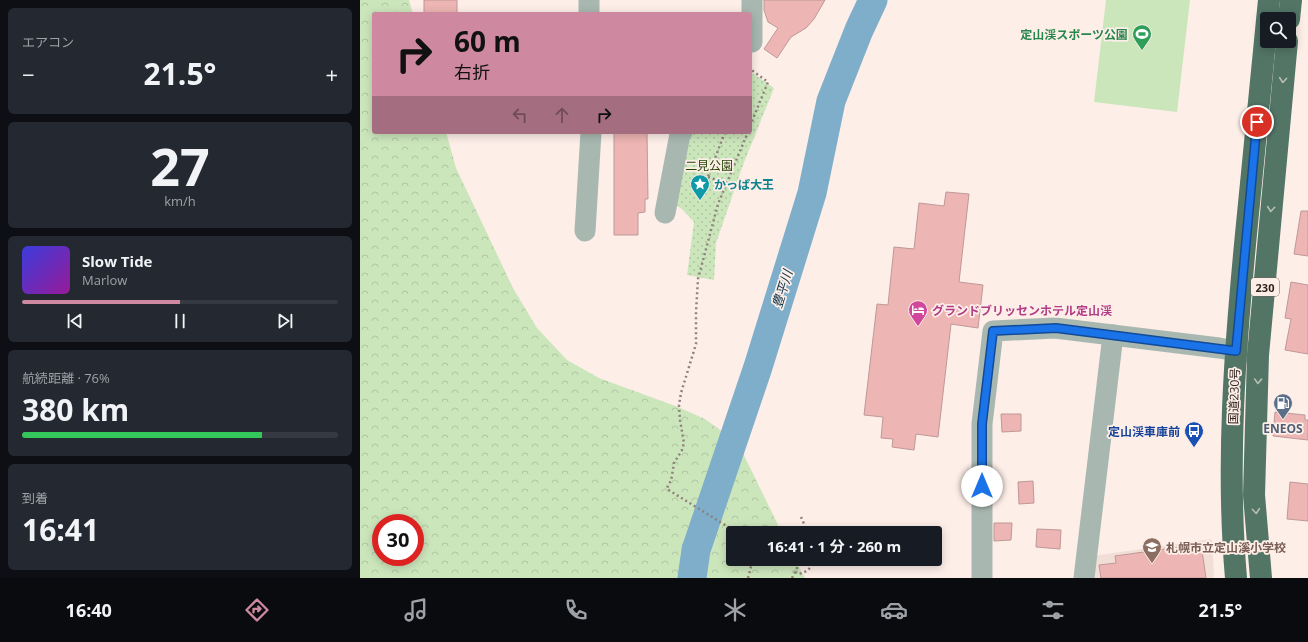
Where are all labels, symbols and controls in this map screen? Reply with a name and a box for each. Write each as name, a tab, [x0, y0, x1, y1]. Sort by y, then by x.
map controls	[1260, 12, 1296, 48]
button: search	[1260, 12, 1296, 48]
text: 60 m	[454, 22, 521, 60]
sports icon: 定山渓スポーツ公園	[1131, 23, 1153, 51]
place label: 定山渓スポーツ公園	[1020, 26, 1128, 43]
icon: right	[388, 28, 440, 80]
text: エアコン	[22, 33, 74, 51]
text: 21.5°	[144, 53, 216, 94]
text: −	[22, 59, 35, 89]
text: +	[325, 59, 338, 89]
text: 右折	[454, 60, 490, 84]
one-way arrow	[1279, 77, 1288, 83]
icon: left	[509, 104, 531, 126]
icon: ahead	[551, 104, 573, 126]
icon: right	[593, 104, 615, 126]
pin	[1240, 105, 1274, 139]
icon: arrive	[1246, 111, 1268, 133]
text: 27	[150, 130, 210, 201]
park label: 二見公園	[685, 157, 733, 174]
place icon: かっぱ大王	[689, 173, 711, 201]
place label: かっぱ大王	[714, 176, 774, 193]
text: km/h	[164, 192, 196, 210]
one-way arrow	[1267, 206, 1276, 212]
text: Slow Tide	[82, 251, 152, 271]
water label: 豊平川	[768, 266, 797, 310]
text: Marlow	[82, 271, 127, 289]
road number: 230	[1251, 278, 1279, 296]
hotel icon: グランドブリッセンホテル定山渓	[907, 299, 929, 327]
place label: グランドブリッセンホテル定山渓	[932, 302, 1112, 319]
icon: previous	[64, 310, 86, 332]
icon: pause	[169, 310, 191, 332]
icon: next	[274, 310, 296, 332]
street label: 国道230号	[1225, 367, 1243, 425]
text: 航続距離 · 76%	[22, 369, 110, 387]
one-way arrow	[1253, 378, 1262, 384]
text: 380 km	[22, 389, 129, 430]
fuel station icon: ENEOS	[1272, 392, 1294, 420]
bus stop icon: 定山渓車庫前	[1183, 420, 1205, 448]
place label: ENEOS	[1263, 420, 1303, 437]
place label: 定山渓車庫前	[1108, 423, 1180, 440]
position arrow	[961, 465, 1003, 507]
text: 到着	[22, 489, 48, 507]
one-way arrow	[1251, 508, 1260, 514]
text: 16:41	[22, 509, 99, 550]
speed limit sign: 30	[372, 514, 424, 566]
text: 16:41 · 1 分 · 260 m	[767, 536, 901, 556]
school or university icon: 札幌市立定山溪小学校	[1141, 536, 1163, 564]
place label: 札幌市立定山溪小学校	[1166, 539, 1286, 556]
icon: directions	[243, 596, 271, 624]
icon: music	[402, 596, 430, 624]
icon: phone	[562, 596, 590, 624]
icon: climate	[721, 596, 749, 624]
icon: car	[880, 596, 908, 624]
icon: filters	[1039, 596, 1067, 624]
text: 16:40	[66, 598, 112, 622]
text: 21.5°	[1199, 598, 1242, 622]

